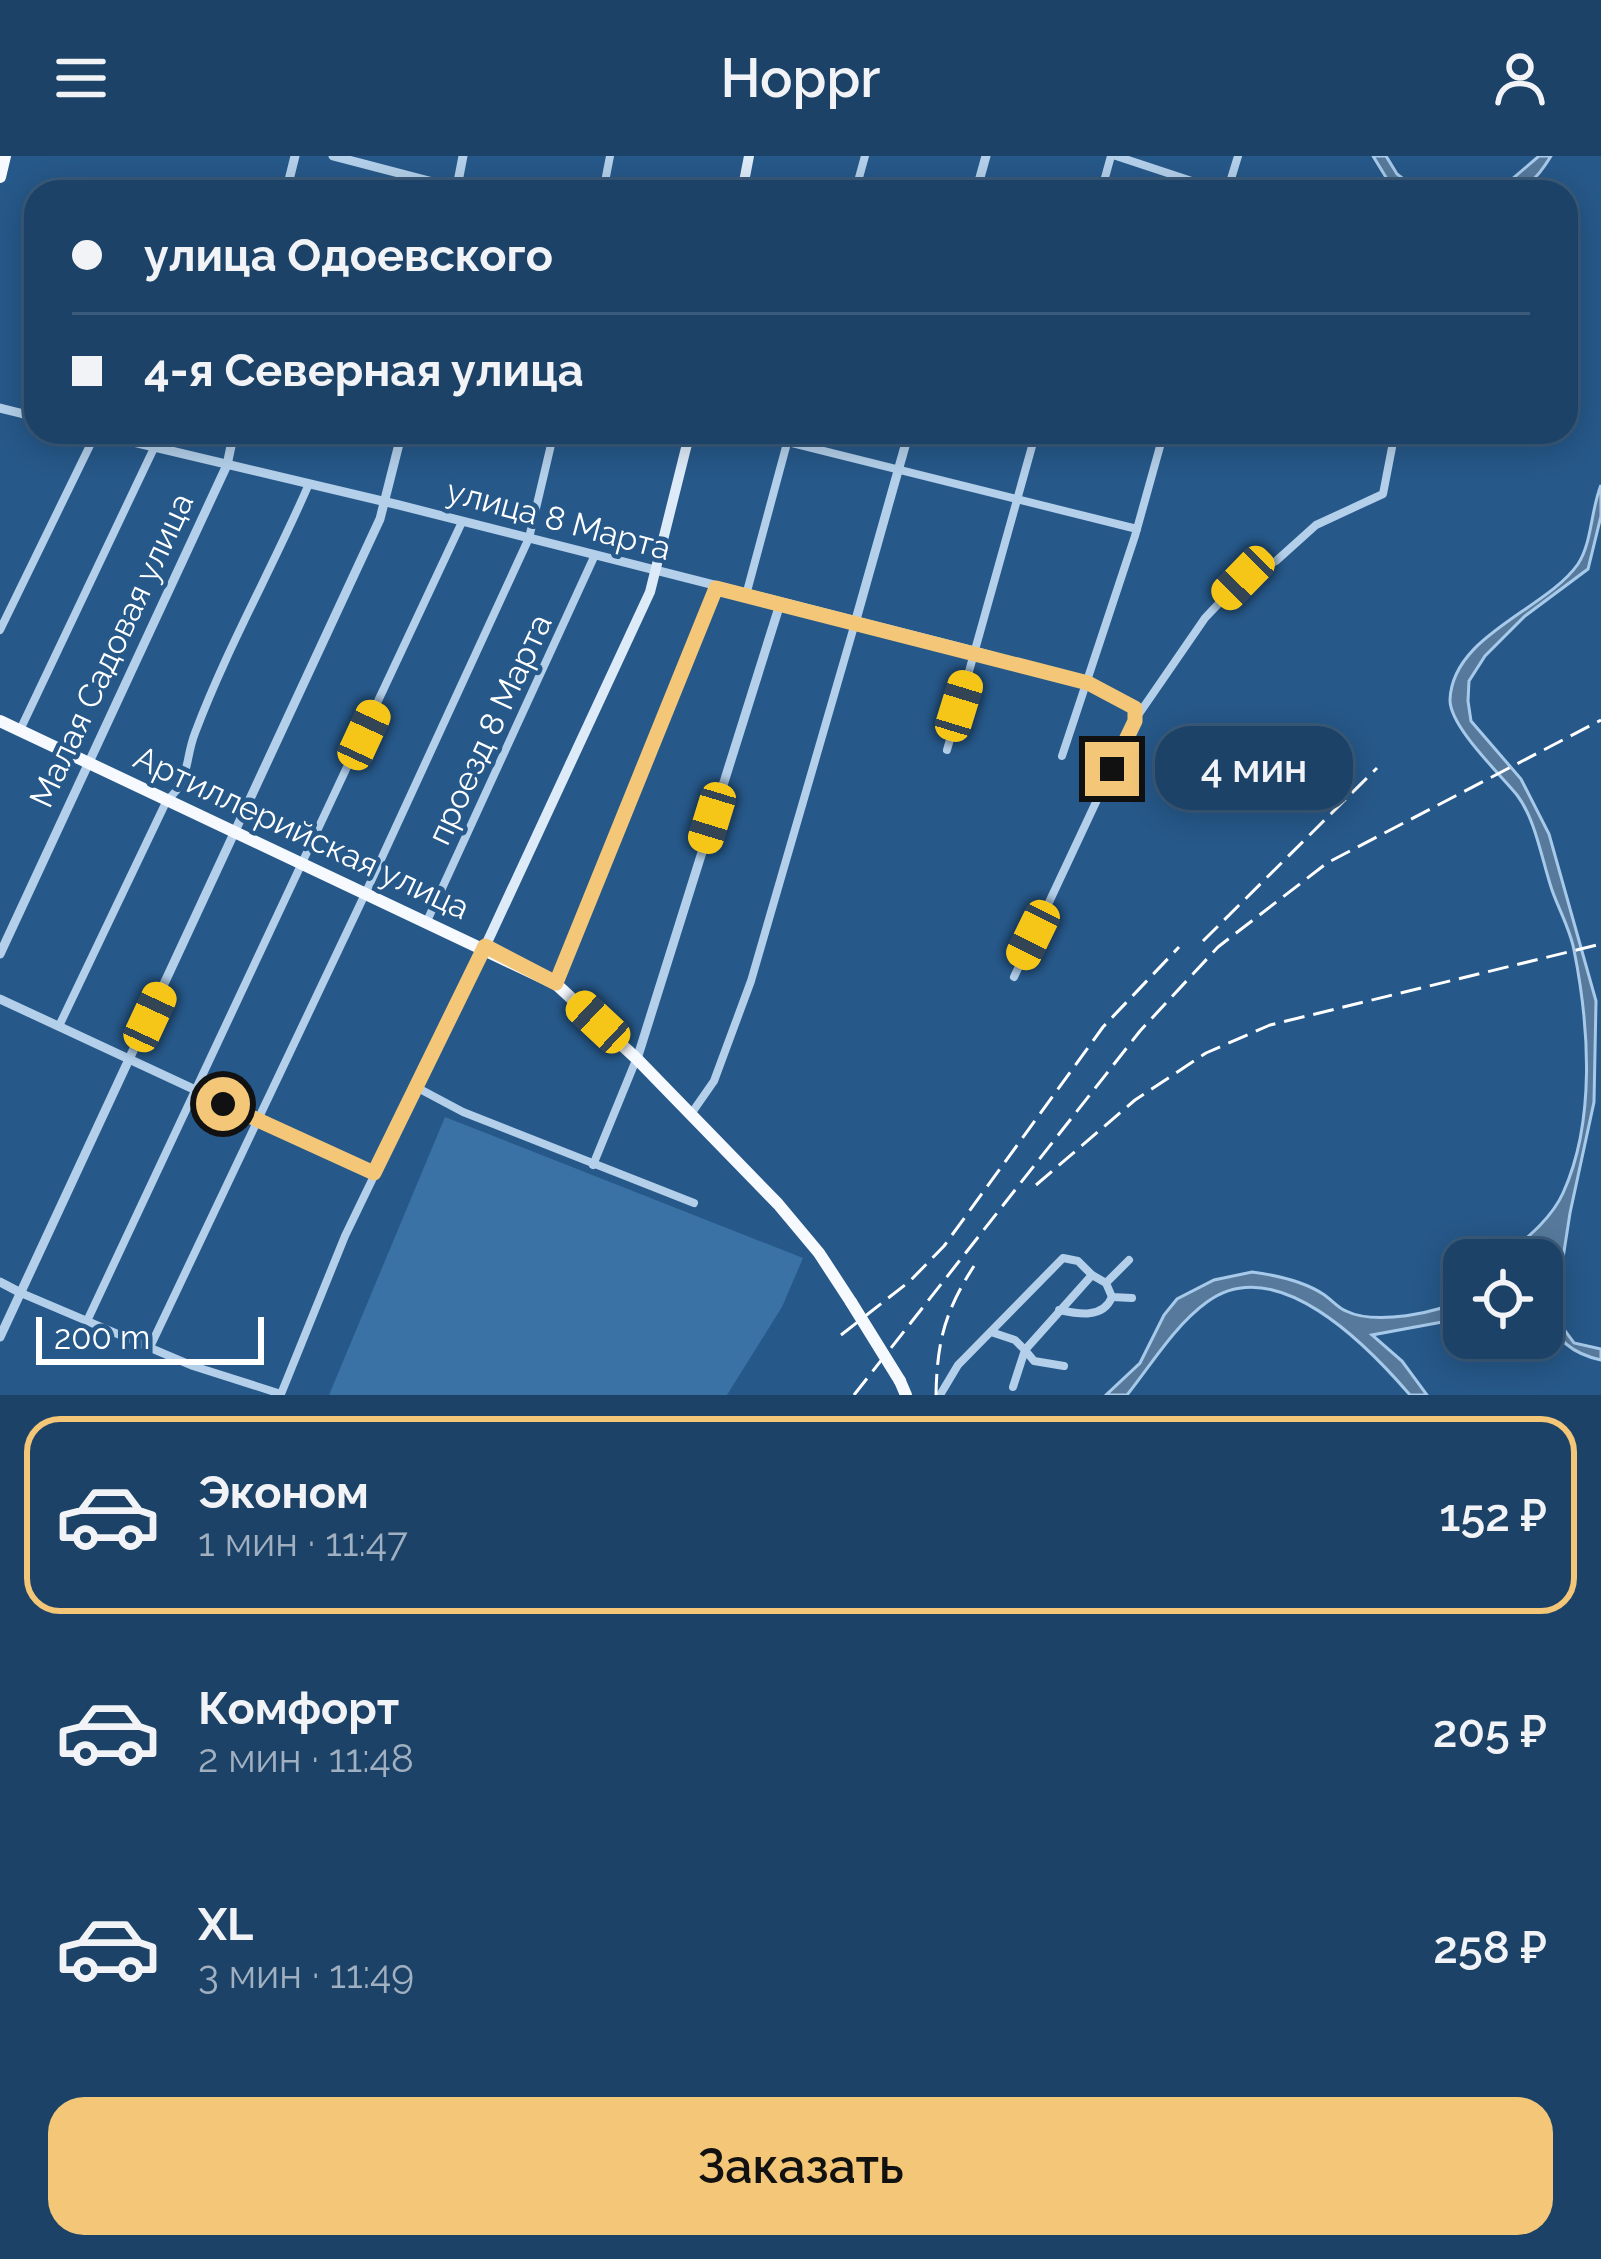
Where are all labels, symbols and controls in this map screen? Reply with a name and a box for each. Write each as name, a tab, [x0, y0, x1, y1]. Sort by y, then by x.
icon: menu	[48, 45, 114, 111]
icon: person	[1487, 45, 1553, 111]
text: Hoppr	[720, 46, 881, 110]
text: улица Одоевского	[144, 229, 553, 282]
text: 4-я Северная улица	[144, 344, 584, 397]
street label: улица 8 Марта	[442, 471, 675, 568]
street label: Малая Садовая улица	[22, 487, 201, 813]
car	[1205, 540, 1281, 616]
street label: проезд 8 Марта	[419, 608, 560, 851]
car	[931, 666, 987, 746]
car	[332, 695, 396, 775]
callout: 4 мин	[1154, 727, 1352, 811]
street label: Артиллерийская улица	[128, 738, 476, 927]
route end	[1085, 742, 1139, 796]
text: 4 мин	[1201, 745, 1307, 791]
car	[684, 778, 740, 858]
car	[1001, 895, 1065, 975]
car	[118, 977, 182, 1057]
car	[559, 984, 637, 1060]
route start	[196, 1077, 250, 1131]
map controls	[1443, 1239, 1563, 1359]
button: locate	[1443, 1239, 1563, 1359]
scale bar	[36, 1311, 264, 1364]
text: 200 m	[54, 1318, 150, 1357]
icon: car	[54, 1461, 162, 1569]
text: Эконом	[198, 1466, 369, 1519]
text: 152 ₽	[1439, 1489, 1547, 1542]
text: 1 мин · 11:47	[198, 1519, 408, 1565]
icon: car	[54, 1677, 162, 1785]
text: Комфорт	[198, 1682, 399, 1735]
text: 205 ₽	[1433, 1705, 1547, 1758]
text: 2 мин · 11:48	[198, 1735, 414, 1781]
icon: car	[54, 1893, 162, 2001]
text: XL	[198, 1898, 253, 1951]
text: 258 ₽	[1433, 1921, 1547, 1974]
text: 3 мин · 11:49	[198, 1951, 414, 1997]
button: Заказать	[48, 2097, 1553, 2235]

